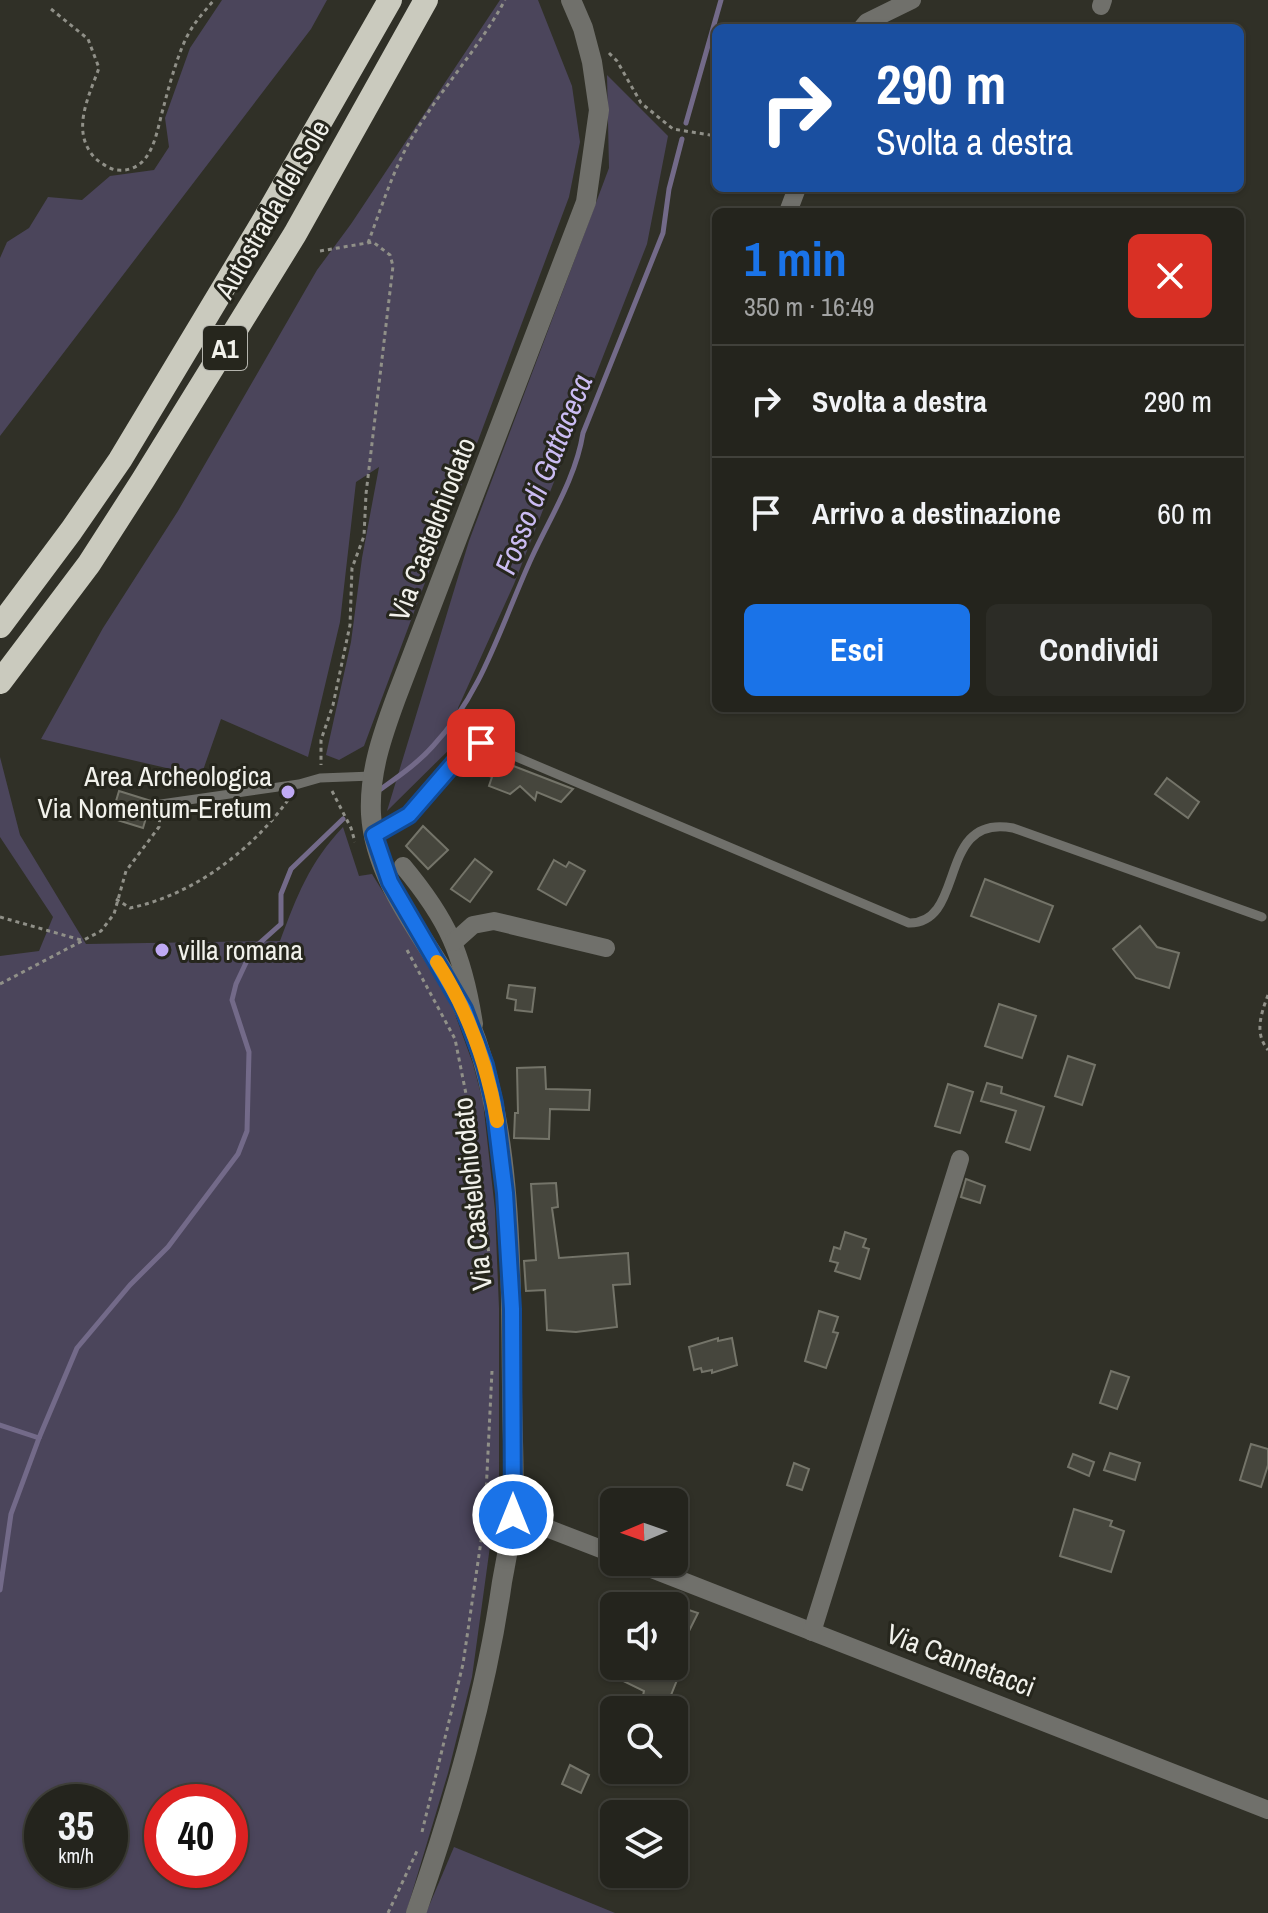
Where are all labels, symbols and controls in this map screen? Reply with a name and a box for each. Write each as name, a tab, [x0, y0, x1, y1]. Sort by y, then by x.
text: 290 m	[876, 46, 1006, 121]
icon: right	[744, 56, 848, 160]
street label: Autostrada del Sole	[205, 113, 339, 306]
text: Svolta a destra	[876, 118, 1073, 166]
text: 1 min	[744, 226, 847, 291]
button: close	[1128, 234, 1212, 318]
text: 350 m · 16:49	[744, 289, 874, 324]
road number: A1	[203, 326, 247, 370]
water label: Fosso di Gattaceca	[485, 368, 601, 580]
icon: right	[744, 379, 788, 423]
text: Svolta a destra	[812, 381, 987, 421]
text: 290 m	[1144, 381, 1212, 421]
street label: Via Castelchiodato	[380, 432, 484, 626]
icon: arrive	[744, 491, 788, 535]
text: Arrivo a destinazione	[812, 493, 1061, 533]
text: 60 m	[1157, 493, 1212, 533]
button: Esci	[744, 604, 970, 696]
button: Condividi	[986, 604, 1212, 696]
pin	[447, 709, 515, 777]
icon: arrive	[459, 721, 503, 765]
place label: Area Archeologica Via Nomentum-Eretum	[38, 757, 272, 827]
marker: Area Archeologica Via Nomentum-Eretum	[279, 783, 297, 801]
place label: villa romana	[178, 931, 303, 969]
marker: villa romana	[153, 941, 171, 959]
street label: Via Castelchiodato	[443, 1096, 501, 1292]
position arrow	[471, 1473, 555, 1557]
north arrow	[600, 1488, 688, 1576]
map controls	[600, 1488, 688, 1888]
button: sound	[600, 1592, 688, 1680]
street label: Via Cannetacci	[881, 1614, 1041, 1706]
button: search	[600, 1696, 688, 1784]
speed limit sign: 40	[144, 1784, 248, 1888]
text: 35	[58, 1799, 94, 1852]
button: layers	[600, 1800, 688, 1888]
text: km/h	[58, 1842, 94, 1869]

